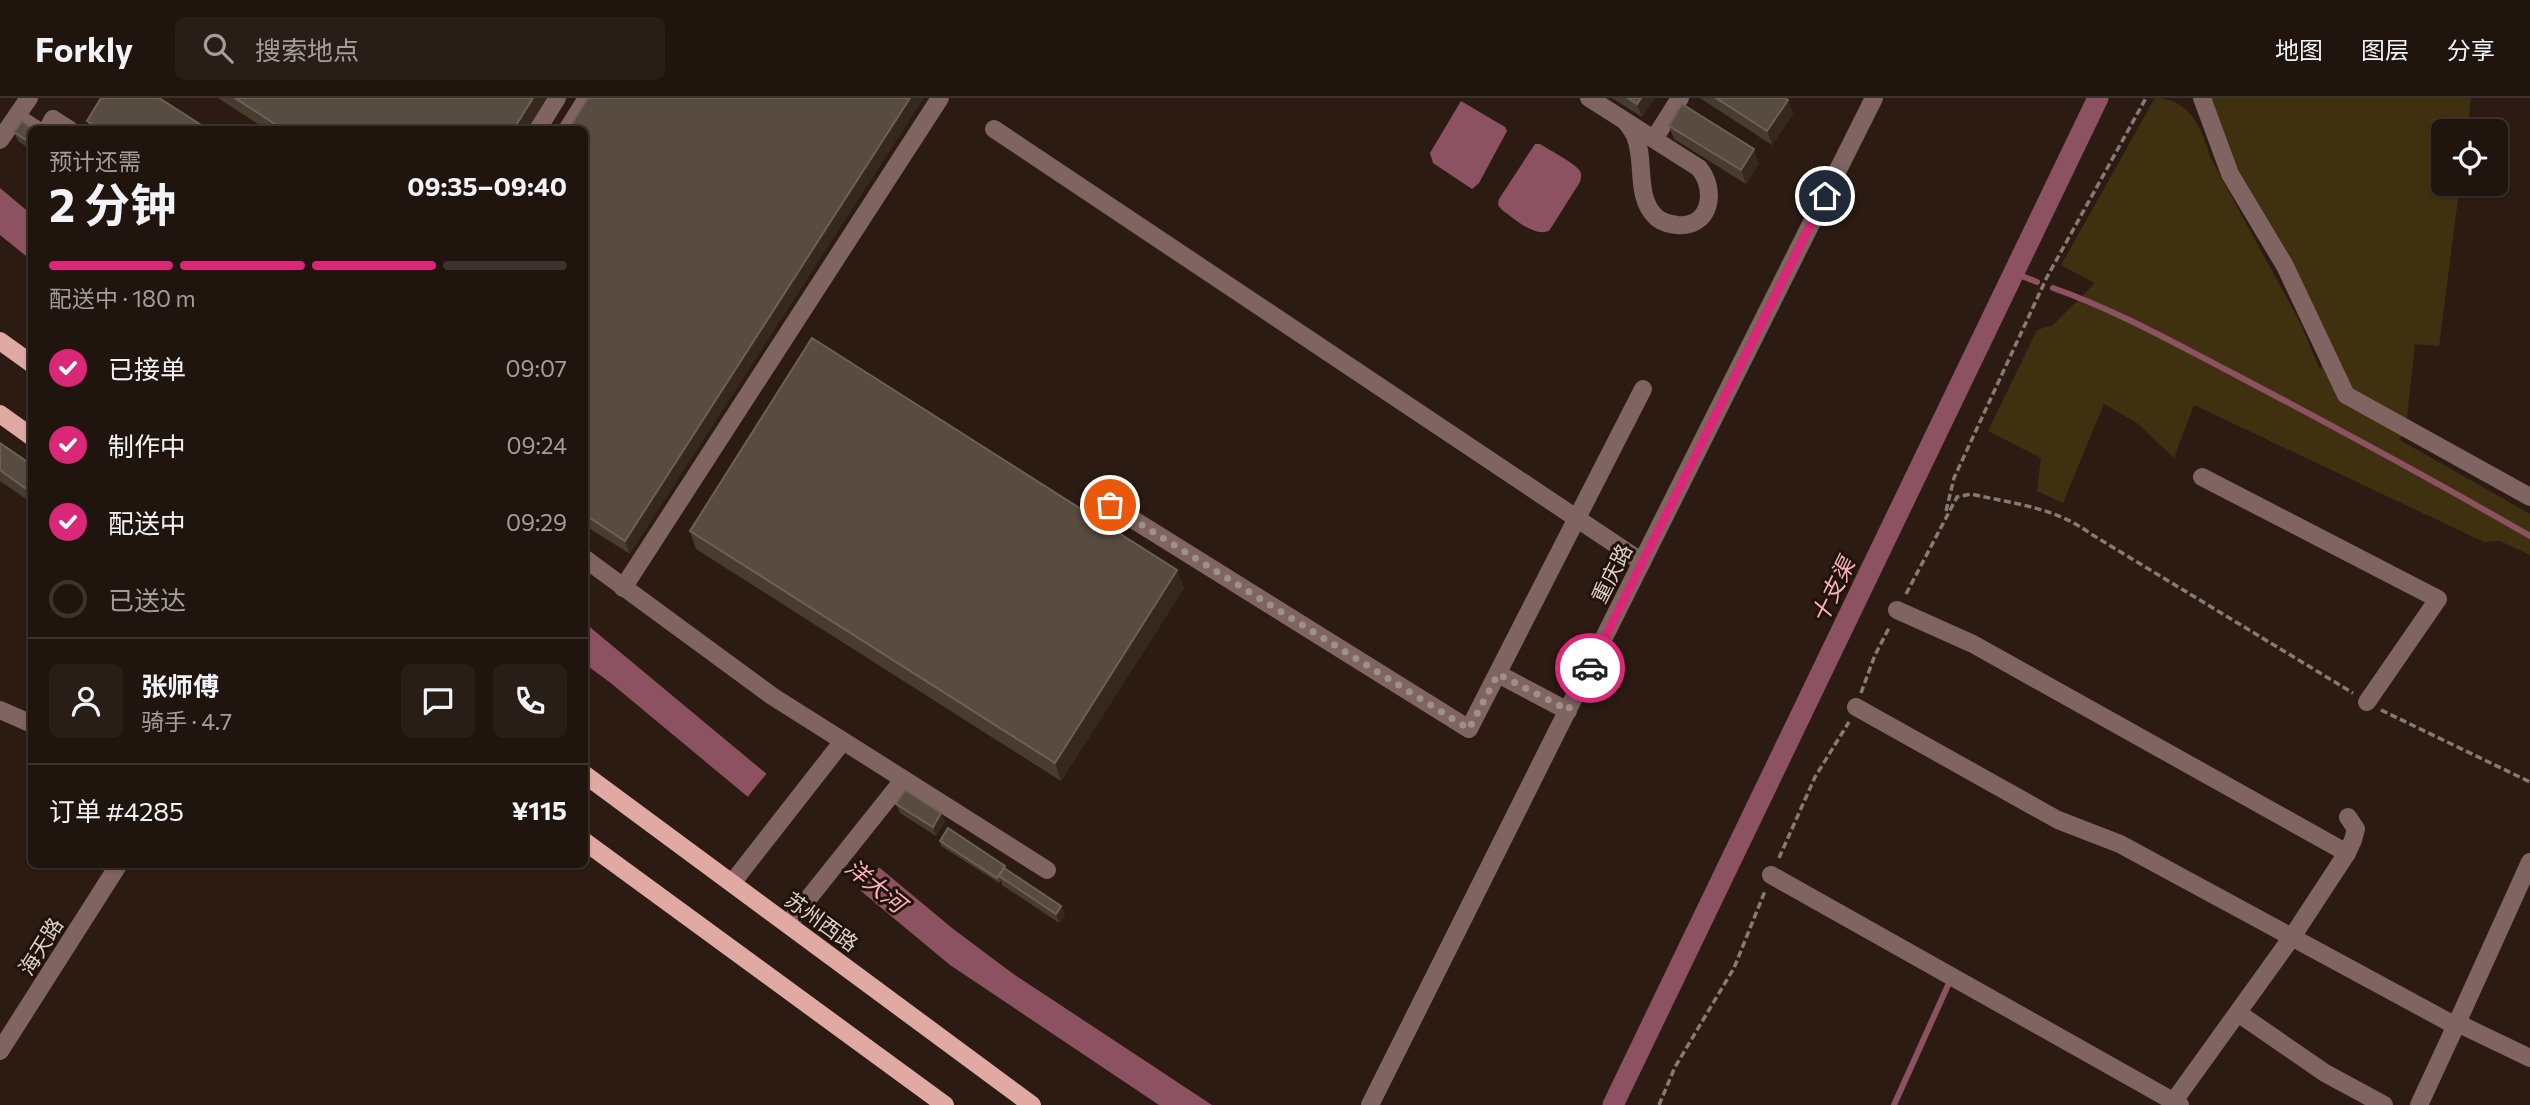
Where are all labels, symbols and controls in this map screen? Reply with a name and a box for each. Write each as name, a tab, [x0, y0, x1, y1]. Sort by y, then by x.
search box	[175, 17, 665, 80]
text: Forkly	[35, 28, 133, 69]
icon: search	[199, 29, 237, 67]
text: 搜索地点	[255, 34, 359, 65]
text: 地图	[2275, 35, 2323, 64]
text: 图层	[2361, 35, 2409, 64]
text: 分享	[2447, 35, 2495, 64]
map controls	[2431, 119, 2508, 196]
button: locate	[2431, 119, 2508, 196]
text: 预计还需	[49, 147, 141, 175]
pin	[1795, 166, 1855, 226]
text: 09:35–09:40	[407, 170, 567, 201]
text: 2 分钟	[49, 175, 176, 231]
icon: home	[1806, 177, 1844, 215]
text: 配送中 · 180 m	[49, 284, 196, 312]
icon: check	[49, 349, 87, 387]
text: 已接单	[108, 353, 186, 384]
text: 09:07	[506, 354, 567, 382]
icon: check	[49, 426, 87, 464]
text: 制作中	[108, 430, 186, 461]
text: 09:24	[506, 431, 567, 459]
pin	[1080, 475, 1140, 535]
icon: bag	[1091, 486, 1129, 524]
icon: check	[49, 503, 87, 541]
text: 配送中	[108, 507, 186, 538]
text: 09:29	[506, 508, 567, 536]
street label: 重庆路	[1586, 539, 1636, 607]
water label: 十支渠	[1804, 550, 1861, 627]
text: 已送达	[108, 584, 186, 615]
courier	[1555, 633, 1625, 703]
icon: car	[1571, 649, 1609, 687]
button: person	[49, 664, 123, 738]
button: chat	[401, 664, 475, 738]
button: phone	[493, 664, 567, 738]
text: 张师傅	[141, 670, 219, 701]
text: 骑手 · 4.7	[141, 707, 232, 735]
text: ¥115	[512, 794, 567, 825]
text: 订单 #4285	[49, 795, 184, 826]
water label: 洋大河	[840, 852, 915, 920]
street label: 苏州西路	[781, 886, 863, 956]
street label: 海天路	[13, 913, 67, 979]

